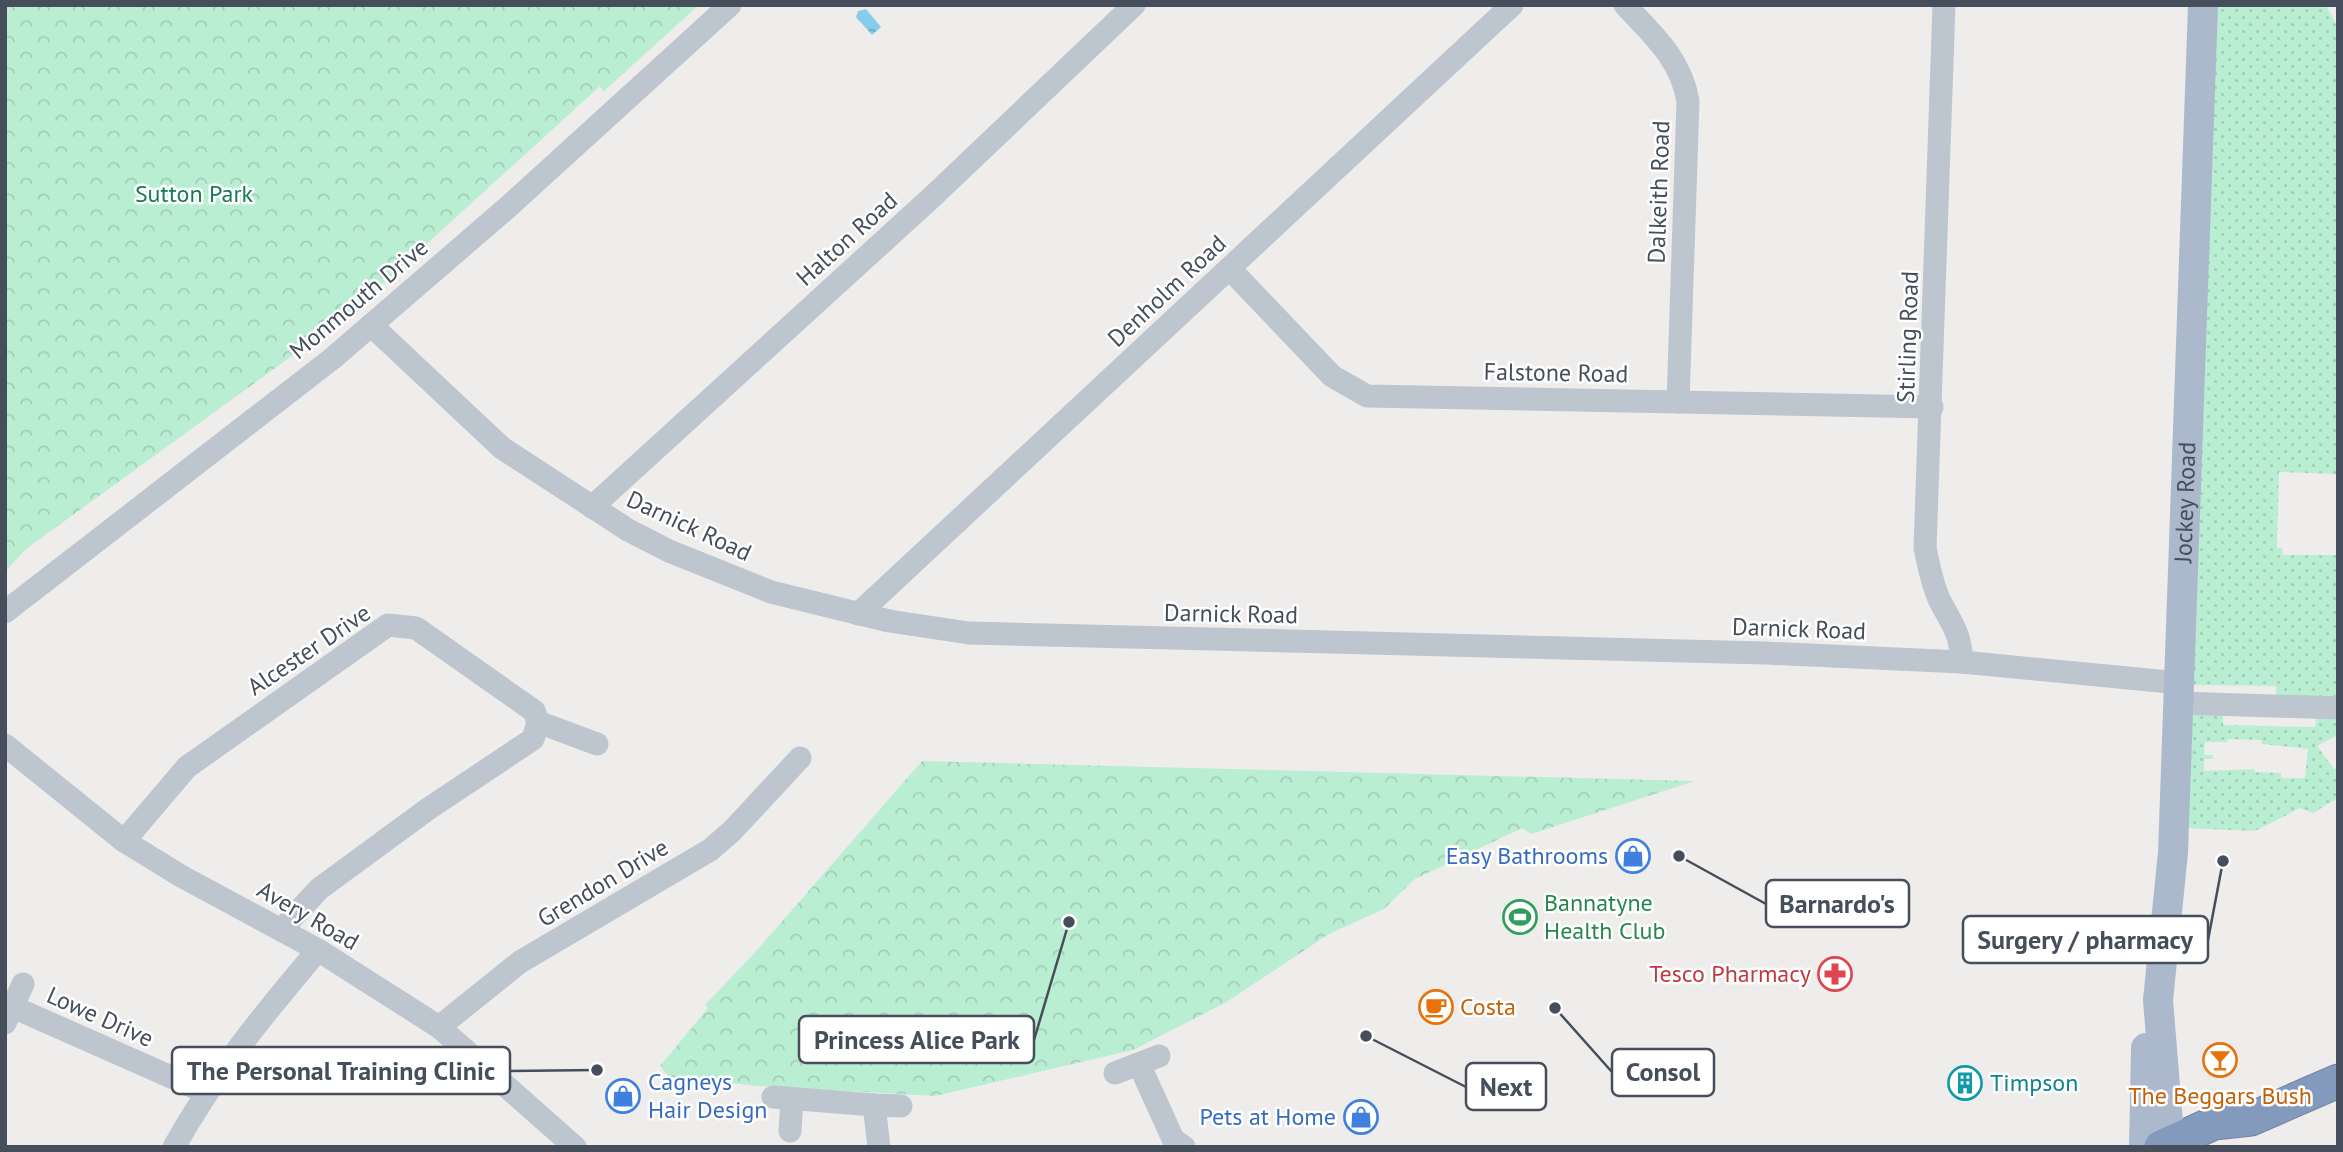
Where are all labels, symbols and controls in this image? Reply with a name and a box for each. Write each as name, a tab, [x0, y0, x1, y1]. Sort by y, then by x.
street label: Dalkeith Road	[1641, 120, 1676, 264]
park label: Sutton Park	[135, 178, 254, 209]
street label: Halton Road	[789, 185, 904, 292]
street label: Denholm Road	[1101, 228, 1232, 353]
street label: Monmouth Drive	[283, 232, 434, 366]
street label: Stirling Road	[1890, 270, 1925, 404]
street label: Falstone Road	[1483, 356, 1629, 389]
street label: Jockey Road	[2167, 441, 2203, 565]
street label: Darnick Road	[622, 483, 757, 568]
street label: Alcester Drive	[241, 597, 376, 702]
street label: Darnick Road	[1164, 597, 1298, 630]
street label: Darnick Road	[1731, 611, 1867, 646]
street label: Grendon Drive	[532, 831, 674, 934]
shop icon: Easy Bathrooms	[1614, 837, 1652, 875]
place label: Easy Bathrooms	[1446, 840, 1608, 871]
street label: Avery Road	[252, 874, 365, 957]
callout: Barnardo's	[1766, 880, 1909, 927]
place label: Bannatyne Health Club	[1544, 887, 1666, 946]
text: Barnardo's	[1779, 887, 1895, 920]
sports icon: Bannatyne Health Club	[1501, 898, 1539, 936]
callout: Surgery / pharmacy	[1963, 916, 2208, 963]
text: Surgery / pharmacy	[1977, 923, 2193, 956]
pharmacy icon: Tesco Pharmacy	[1816, 955, 1854, 993]
place label: Tesco Pharmacy	[1649, 958, 1811, 989]
street label: Lowe Drive	[42, 979, 158, 1054]
cafe icon: Costa	[1417, 988, 1455, 1026]
place label: Costa	[1460, 991, 1516, 1022]
callout: Princess Alice Park	[799, 1016, 1034, 1063]
text: Princess Alice Park	[814, 1023, 1020, 1056]
bar icon: The Beggars Bush	[2201, 1041, 2239, 1079]
callout: The Personal Training Clinic	[172, 1047, 510, 1094]
callout: Consol	[1612, 1049, 1714, 1096]
text: The Personal Training Clinic	[187, 1054, 495, 1087]
text: Consol	[1626, 1055, 1701, 1088]
callout: Next	[1466, 1063, 1546, 1110]
building icon: Timpson	[1946, 1064, 1984, 1102]
place label: Cagneys Hair Design	[648, 1066, 767, 1125]
place label: Timpson	[1990, 1067, 2078, 1098]
text: Next	[1480, 1070, 1532, 1103]
shop icon: Cagneys Hair Design	[604, 1077, 642, 1115]
place label: The Beggars Bush	[2128, 1080, 2312, 1111]
shop icon: Pets at Home	[1342, 1098, 1380, 1136]
place label: Pets at Home	[1199, 1101, 1336, 1132]

